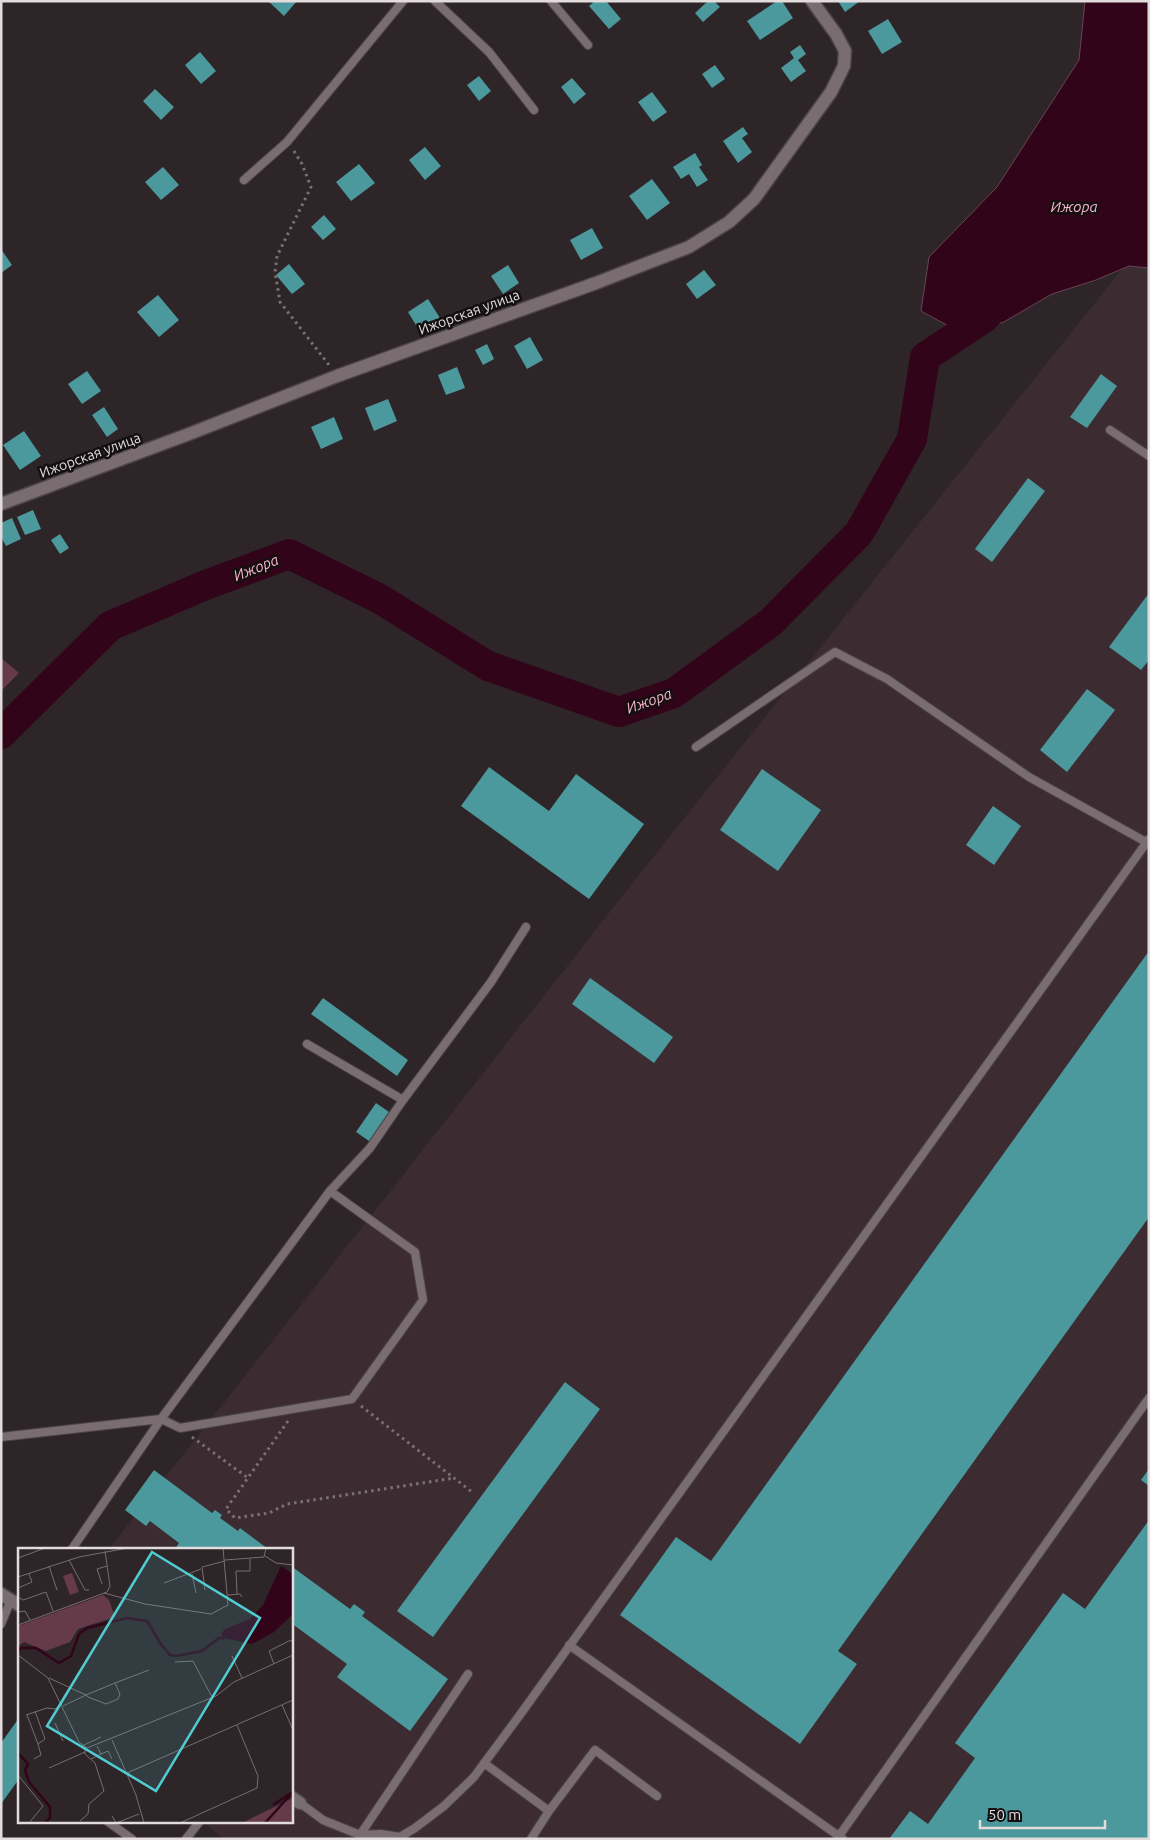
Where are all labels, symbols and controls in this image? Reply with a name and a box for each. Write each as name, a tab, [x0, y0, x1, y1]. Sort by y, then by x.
water label: Ижора	[1050, 198, 1098, 215]
street label: Ижорская улица	[416, 286, 522, 338]
street label: Ижорская улица	[37, 429, 143, 481]
water label: Ижора	[231, 551, 281, 584]
water label: Ижора	[624, 684, 674, 717]
inset map	[18, 1548, 292, 1822]
scale bar	[980, 1798, 1105, 1830]
text: 50 m	[988, 1806, 1021, 1823]

